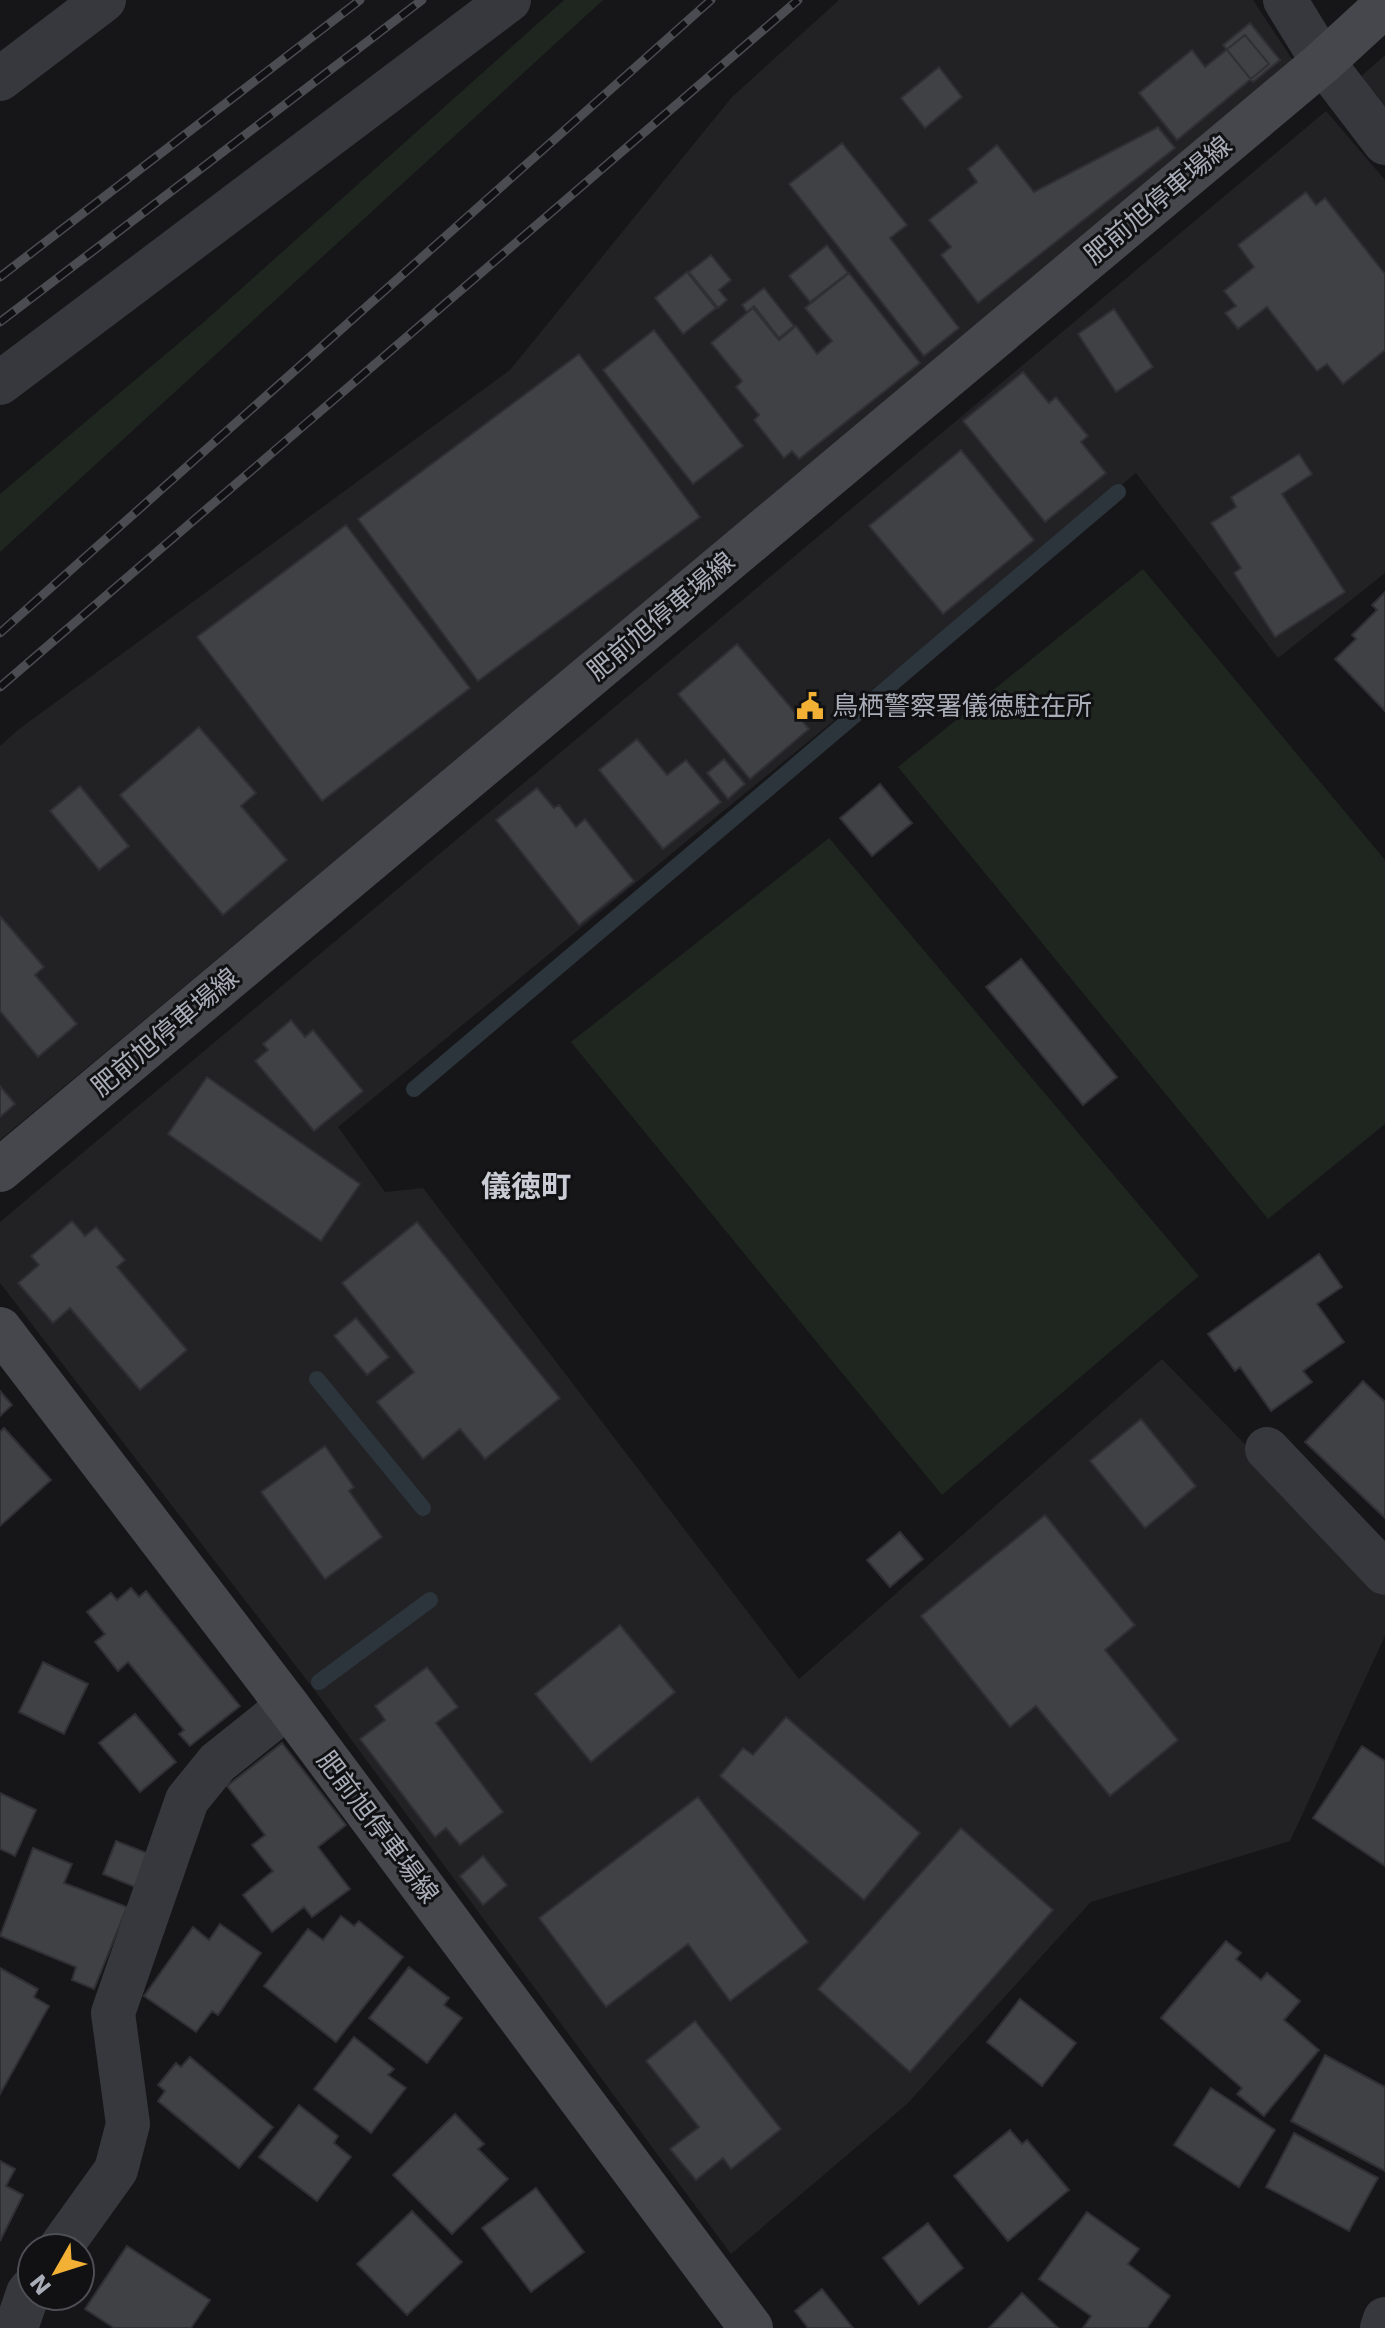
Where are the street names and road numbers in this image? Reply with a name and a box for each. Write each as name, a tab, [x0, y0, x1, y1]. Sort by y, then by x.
street label: 肥前旭停車場線	[1079, 130, 1237, 270]
street label: 肥前旭停車場線	[582, 546, 740, 686]
street label: 肥前旭停車場線	[86, 962, 244, 1102]
street label: 肥前旭停車場線	[311, 1745, 445, 1909]

